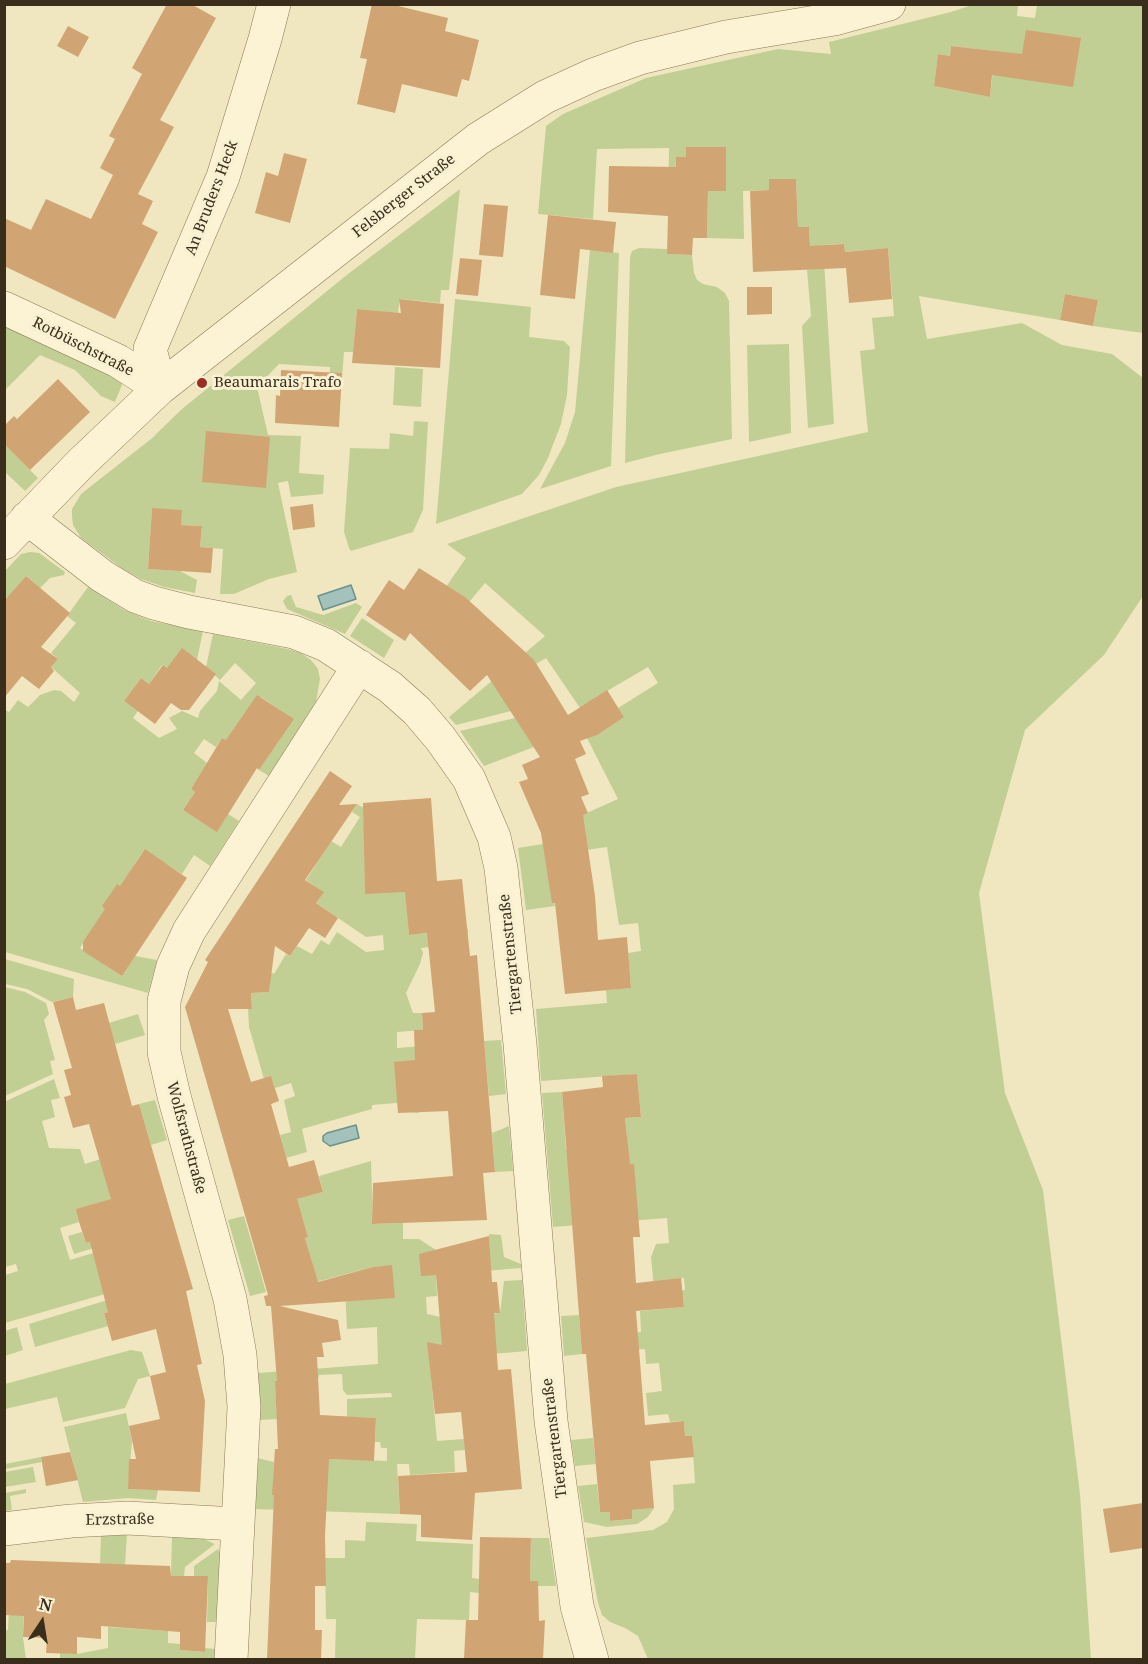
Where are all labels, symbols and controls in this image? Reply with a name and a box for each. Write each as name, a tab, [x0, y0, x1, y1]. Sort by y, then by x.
street label: An Bruders Heck	[182, 138, 242, 258]
street label: Felsberger Straße	[349, 150, 459, 242]
street label: Rotbüschstraße	[29, 314, 137, 380]
place label: Beaumarais Trafo	[214, 374, 342, 392]
marker: Beaumarais Trafo	[195, 376, 209, 390]
street label: Tiergartenstraße	[496, 893, 526, 1015]
street label: Wolfsrathstraße	[162, 1080, 210, 1196]
street label: Tiergartenstraße	[539, 1377, 571, 1499]
street label: Erzstraße	[85, 1510, 155, 1530]
north arrow	[12, 1592, 72, 1652]
text: N	[37, 1592, 54, 1616]

